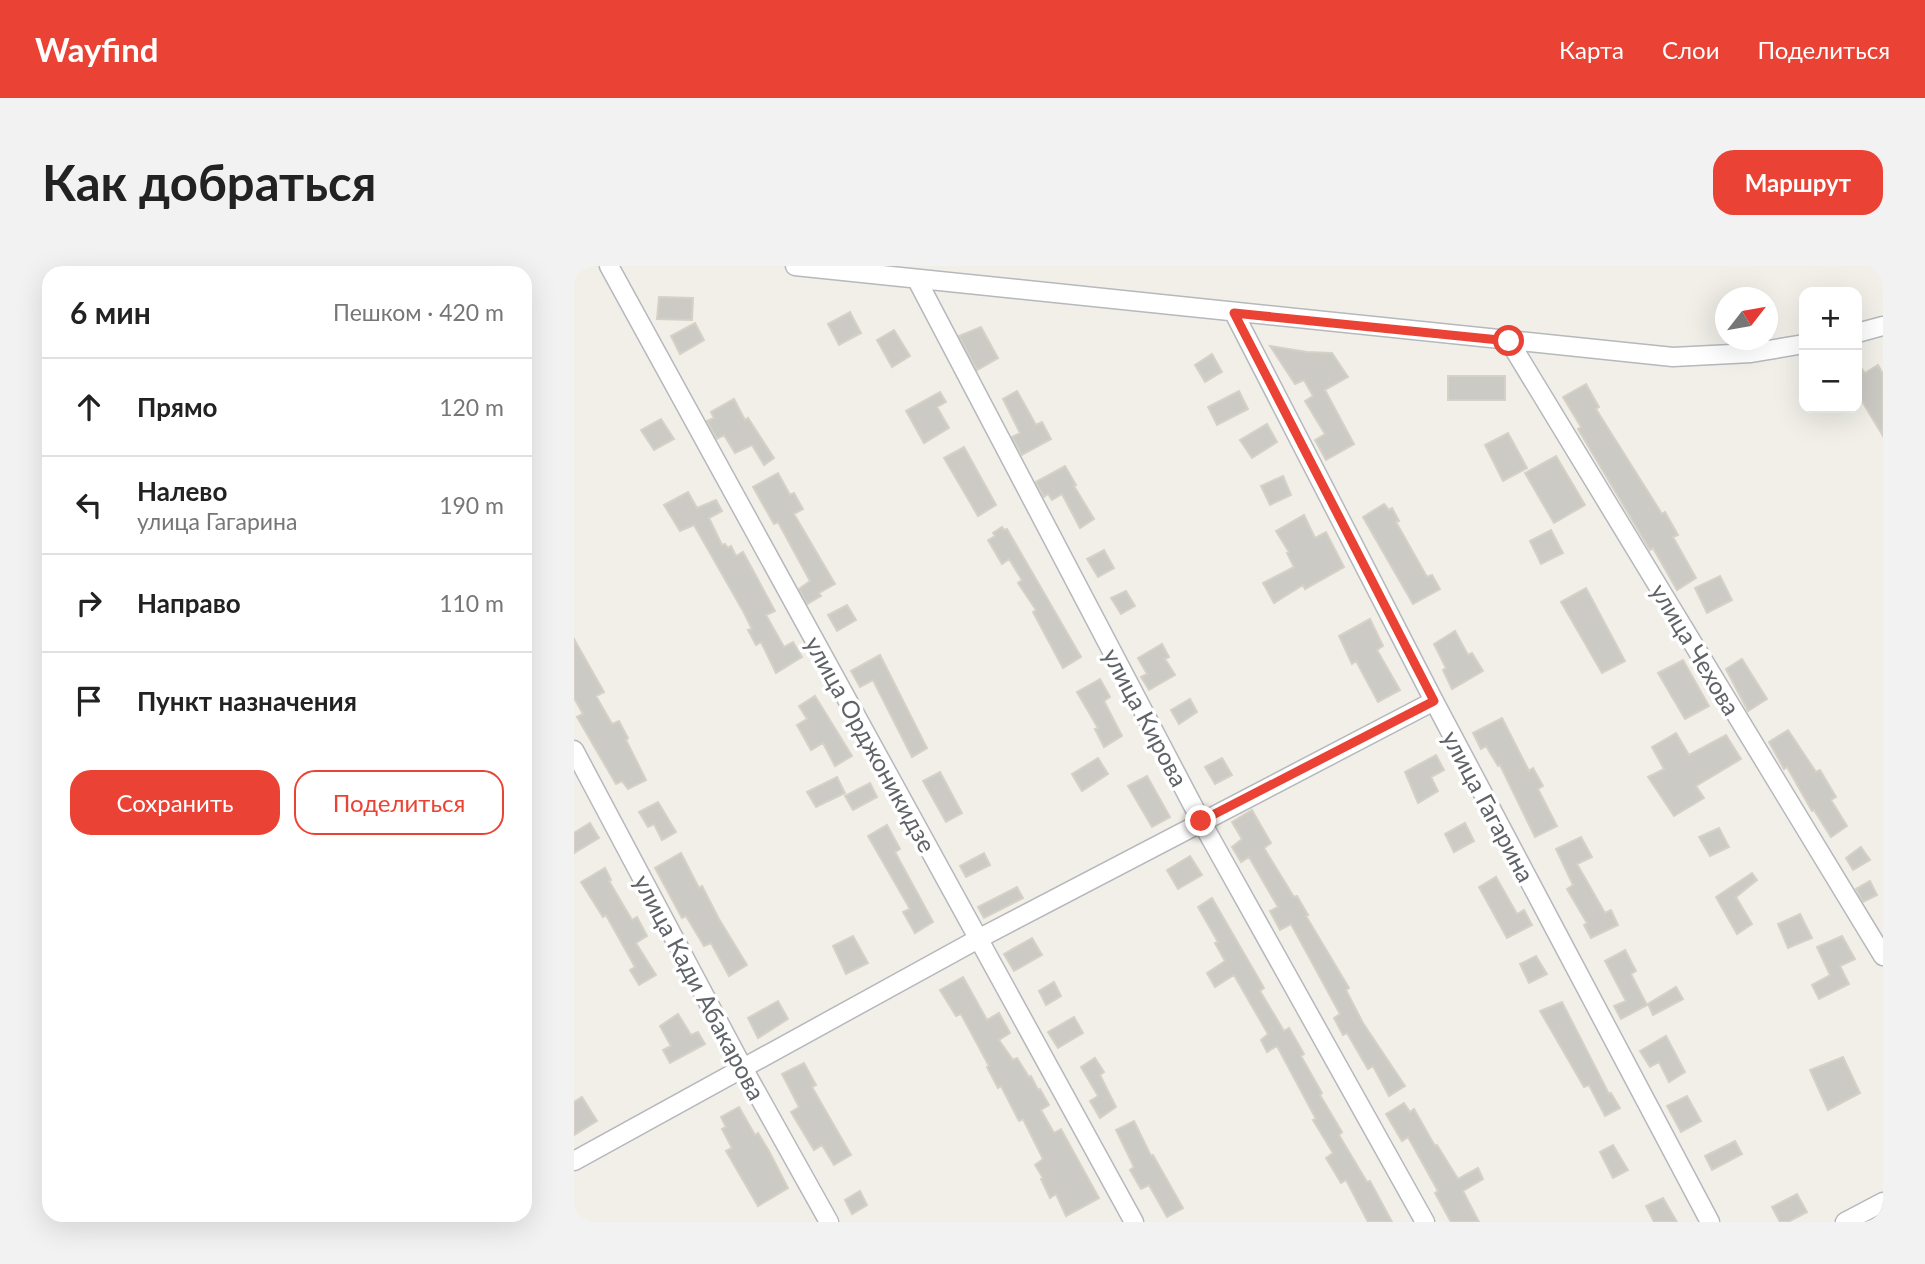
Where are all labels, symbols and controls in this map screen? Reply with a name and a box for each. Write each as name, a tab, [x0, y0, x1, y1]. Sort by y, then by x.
text: Wayfind	[35, 29, 159, 69]
text: Карта	[1559, 35, 1624, 64]
text: Слои	[1662, 35, 1719, 64]
text: Поделиться	[1757, 35, 1890, 64]
button: Маршрут	[1713, 150, 1883, 215]
text: Как добраться	[42, 153, 376, 211]
north arrow	[1715, 287, 1778, 350]
map controls	[1799, 287, 1862, 413]
button: +	[1799, 287, 1862, 350]
text: 6 мин	[70, 294, 151, 330]
text: Пешком · 420 m	[333, 298, 504, 326]
route start	[1493, 325, 1524, 356]
button: −	[1799, 350, 1862, 413]
icon: ahead	[70, 388, 108, 426]
text: Прямо	[137, 391, 218, 423]
text: 120 m	[439, 393, 504, 421]
text: Налево	[137, 475, 227, 507]
icon: left	[70, 486, 108, 524]
text: 190 m	[439, 491, 504, 519]
text: улица Гагарина	[137, 507, 297, 535]
street label: улица Чехова	[1645, 578, 1747, 720]
icon: right	[70, 584, 108, 622]
text: Направо	[137, 587, 241, 619]
text: 110 m	[439, 589, 504, 617]
street label: улица Орджоникидзе	[800, 631, 942, 857]
street label: улица Кирова	[1097, 643, 1195, 791]
icon: arrive	[70, 682, 108, 720]
text: Пункт назначения	[137, 685, 357, 717]
street label: улица Гагарина	[1437, 725, 1541, 887]
button: Сохранить	[70, 770, 280, 835]
button: Поделиться	[294, 770, 504, 835]
route end	[1185, 805, 1216, 836]
street label: улица Кади Абакарова	[628, 869, 772, 1105]

